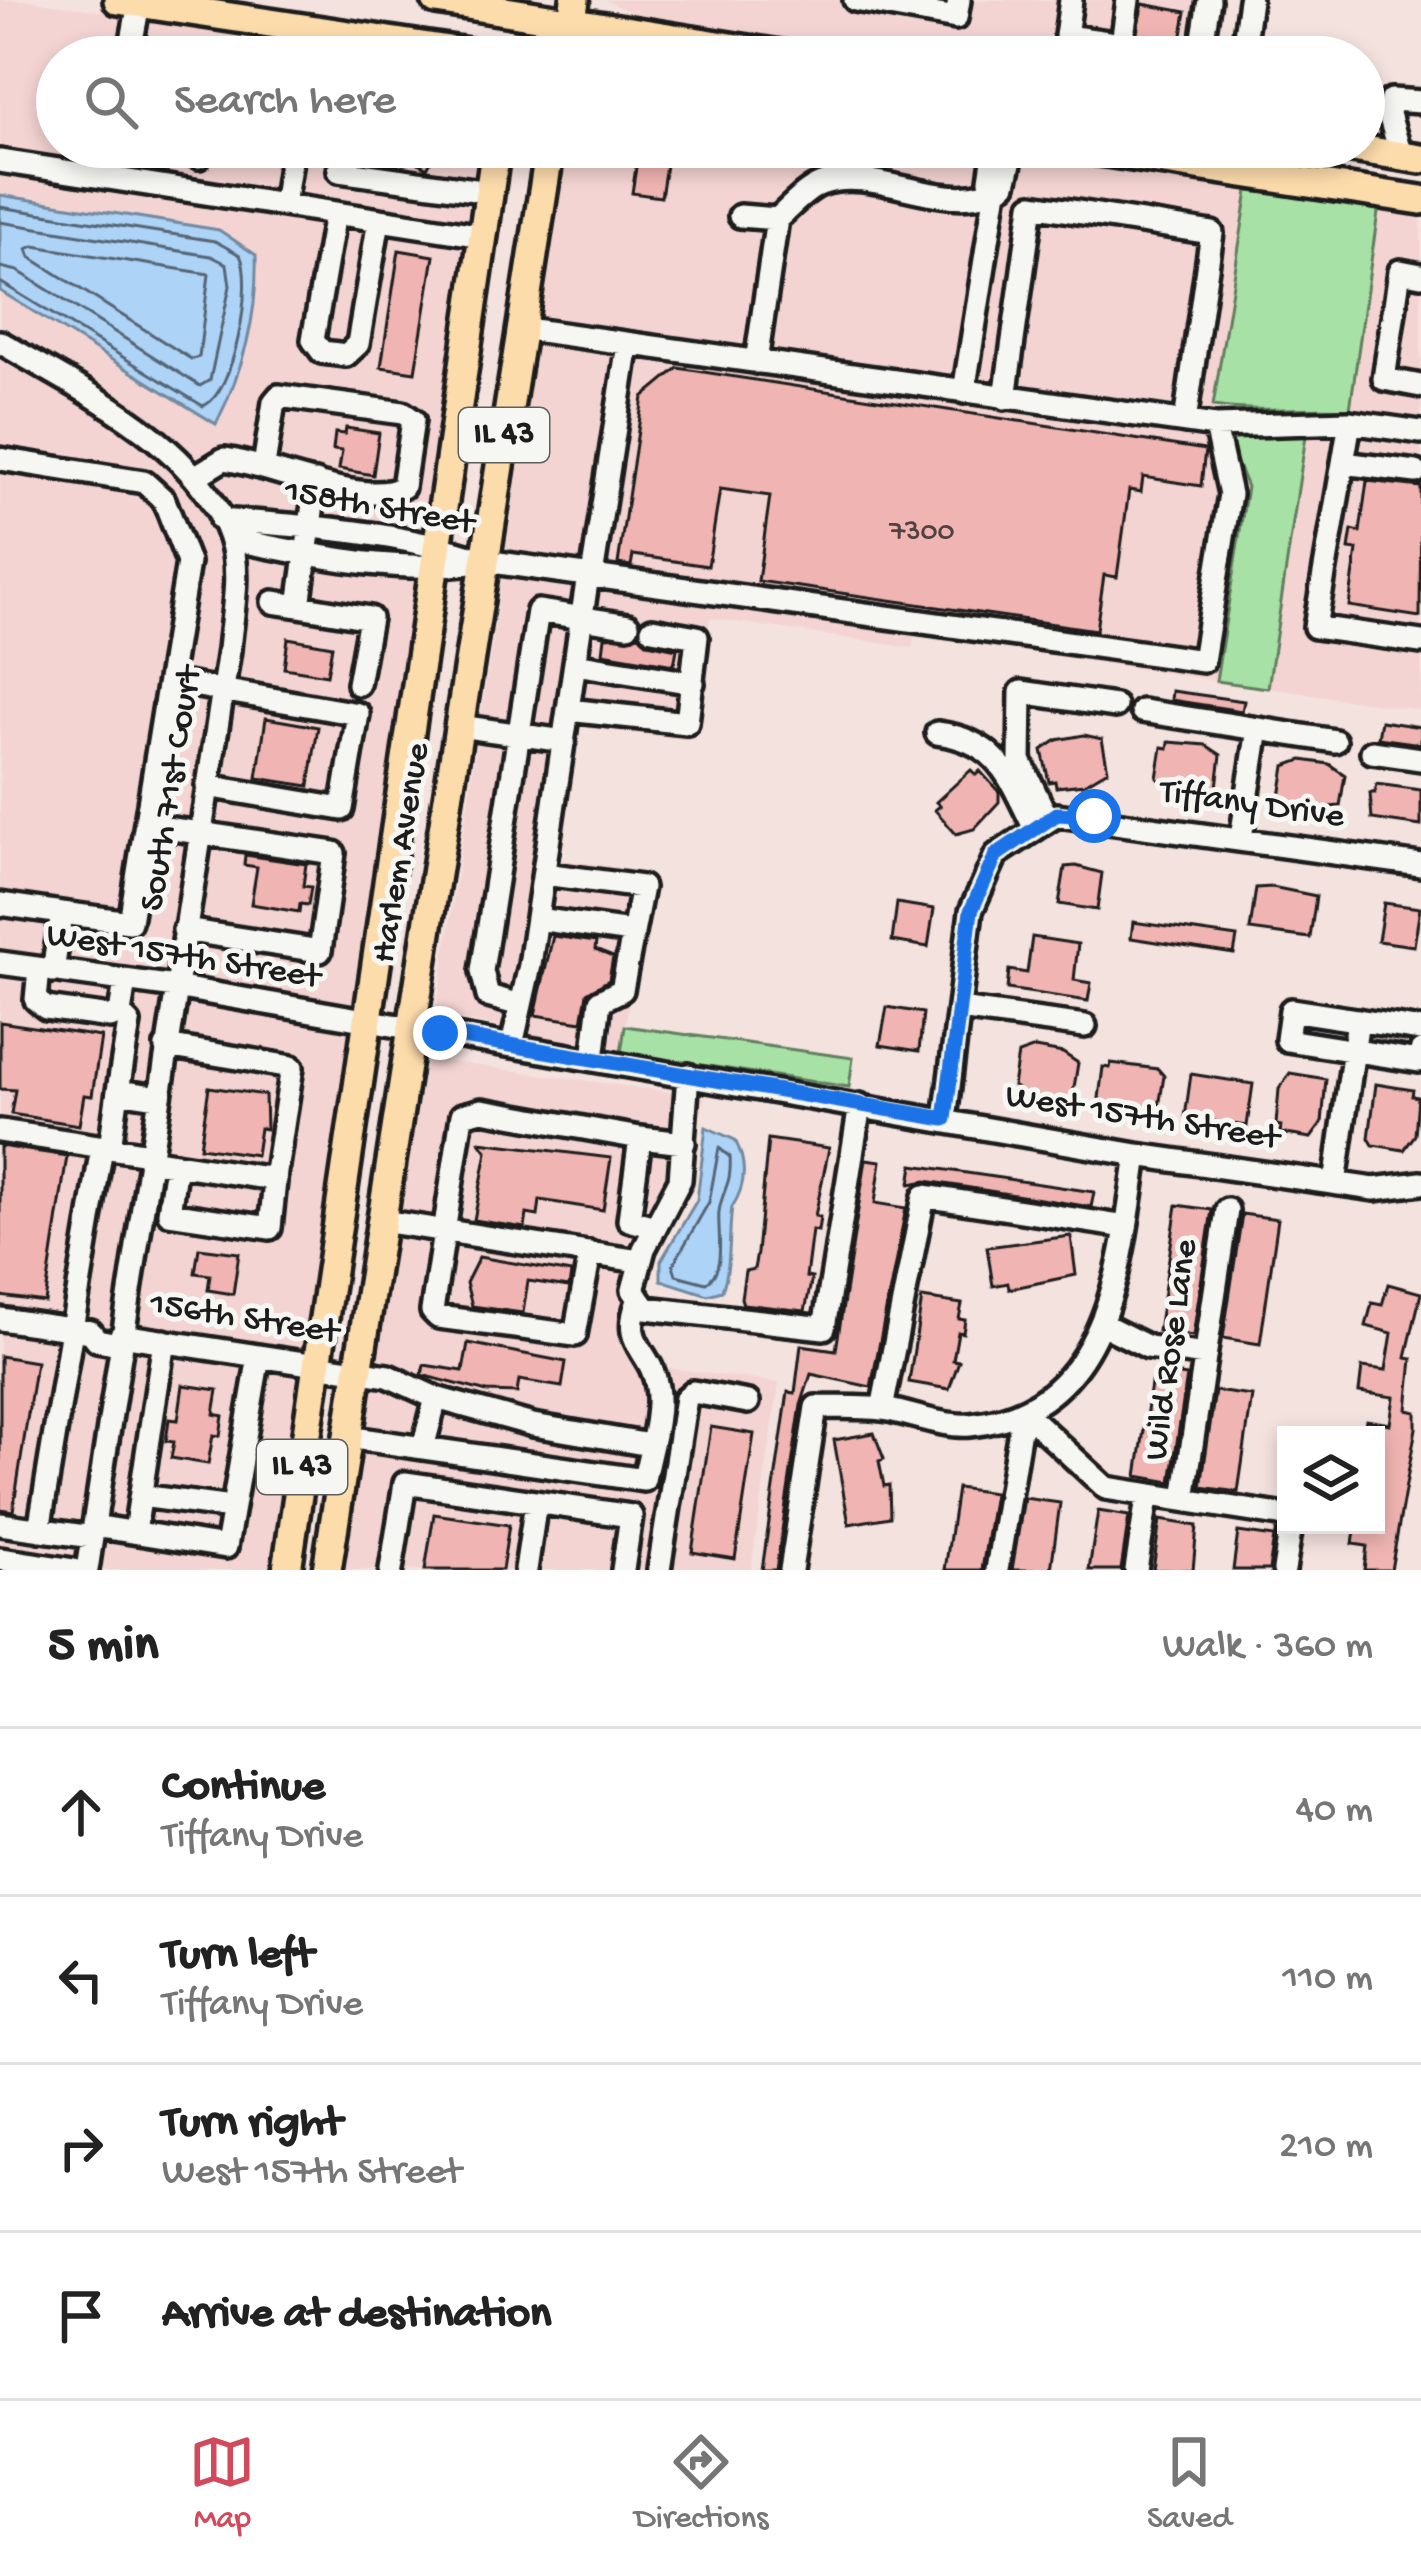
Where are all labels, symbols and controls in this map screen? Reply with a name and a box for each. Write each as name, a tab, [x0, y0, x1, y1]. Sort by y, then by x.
search box	[36, 36, 1385, 168]
icon: search	[78, 69, 144, 135]
text: Search here	[174, 76, 396, 129]
road number: IL 43	[459, 408, 549, 462]
street label: 158th Street	[280, 471, 480, 547]
house number: 7300	[888, 516, 955, 551]
street label: South 71st Court	[132, 660, 214, 914]
street label: Harlem Avenue	[364, 740, 442, 966]
street label: Tiffany Drive	[1155, 772, 1347, 840]
route start	[1067, 789, 1121, 843]
street label: West 157th Street	[43, 915, 326, 1001]
route end	[413, 1006, 467, 1060]
street label: West 157th Street	[1002, 1076, 1285, 1162]
street label: Wild Rose Lane	[1136, 1236, 1210, 1463]
street label: 156th Street	[146, 1284, 345, 1357]
map controls	[1277, 1426, 1385, 1534]
button: layers	[1277, 1426, 1385, 1534]
road number: IL 43	[257, 1440, 347, 1494]
text: 5 min	[48, 1618, 158, 1678]
text: Walk · 360 m	[1162, 1625, 1373, 1671]
text: Continue	[162, 1762, 325, 1815]
icon: ahead	[48, 1779, 114, 1845]
text: 40 m	[1295, 1789, 1373, 1835]
text: Tiffany Drive	[162, 1815, 363, 1861]
text: Turn left	[162, 1930, 314, 1983]
icon: left	[48, 1947, 114, 2013]
text: 110 m	[1282, 1957, 1373, 2003]
text: Tiffany Drive	[162, 1983, 363, 2029]
text: Turn right	[162, 2098, 342, 2151]
icon: right	[48, 2115, 114, 2181]
text: 210 m	[1279, 2125, 1373, 2171]
text: West 157th Street	[162, 2151, 461, 2197]
icon: arrive	[48, 2283, 114, 2349]
text: Arrive at destination	[162, 2289, 551, 2342]
tab: Map	[189, 2429, 255, 2539]
tab: Directions	[634, 2429, 768, 2539]
tab: Saved	[1147, 2429, 1232, 2539]

